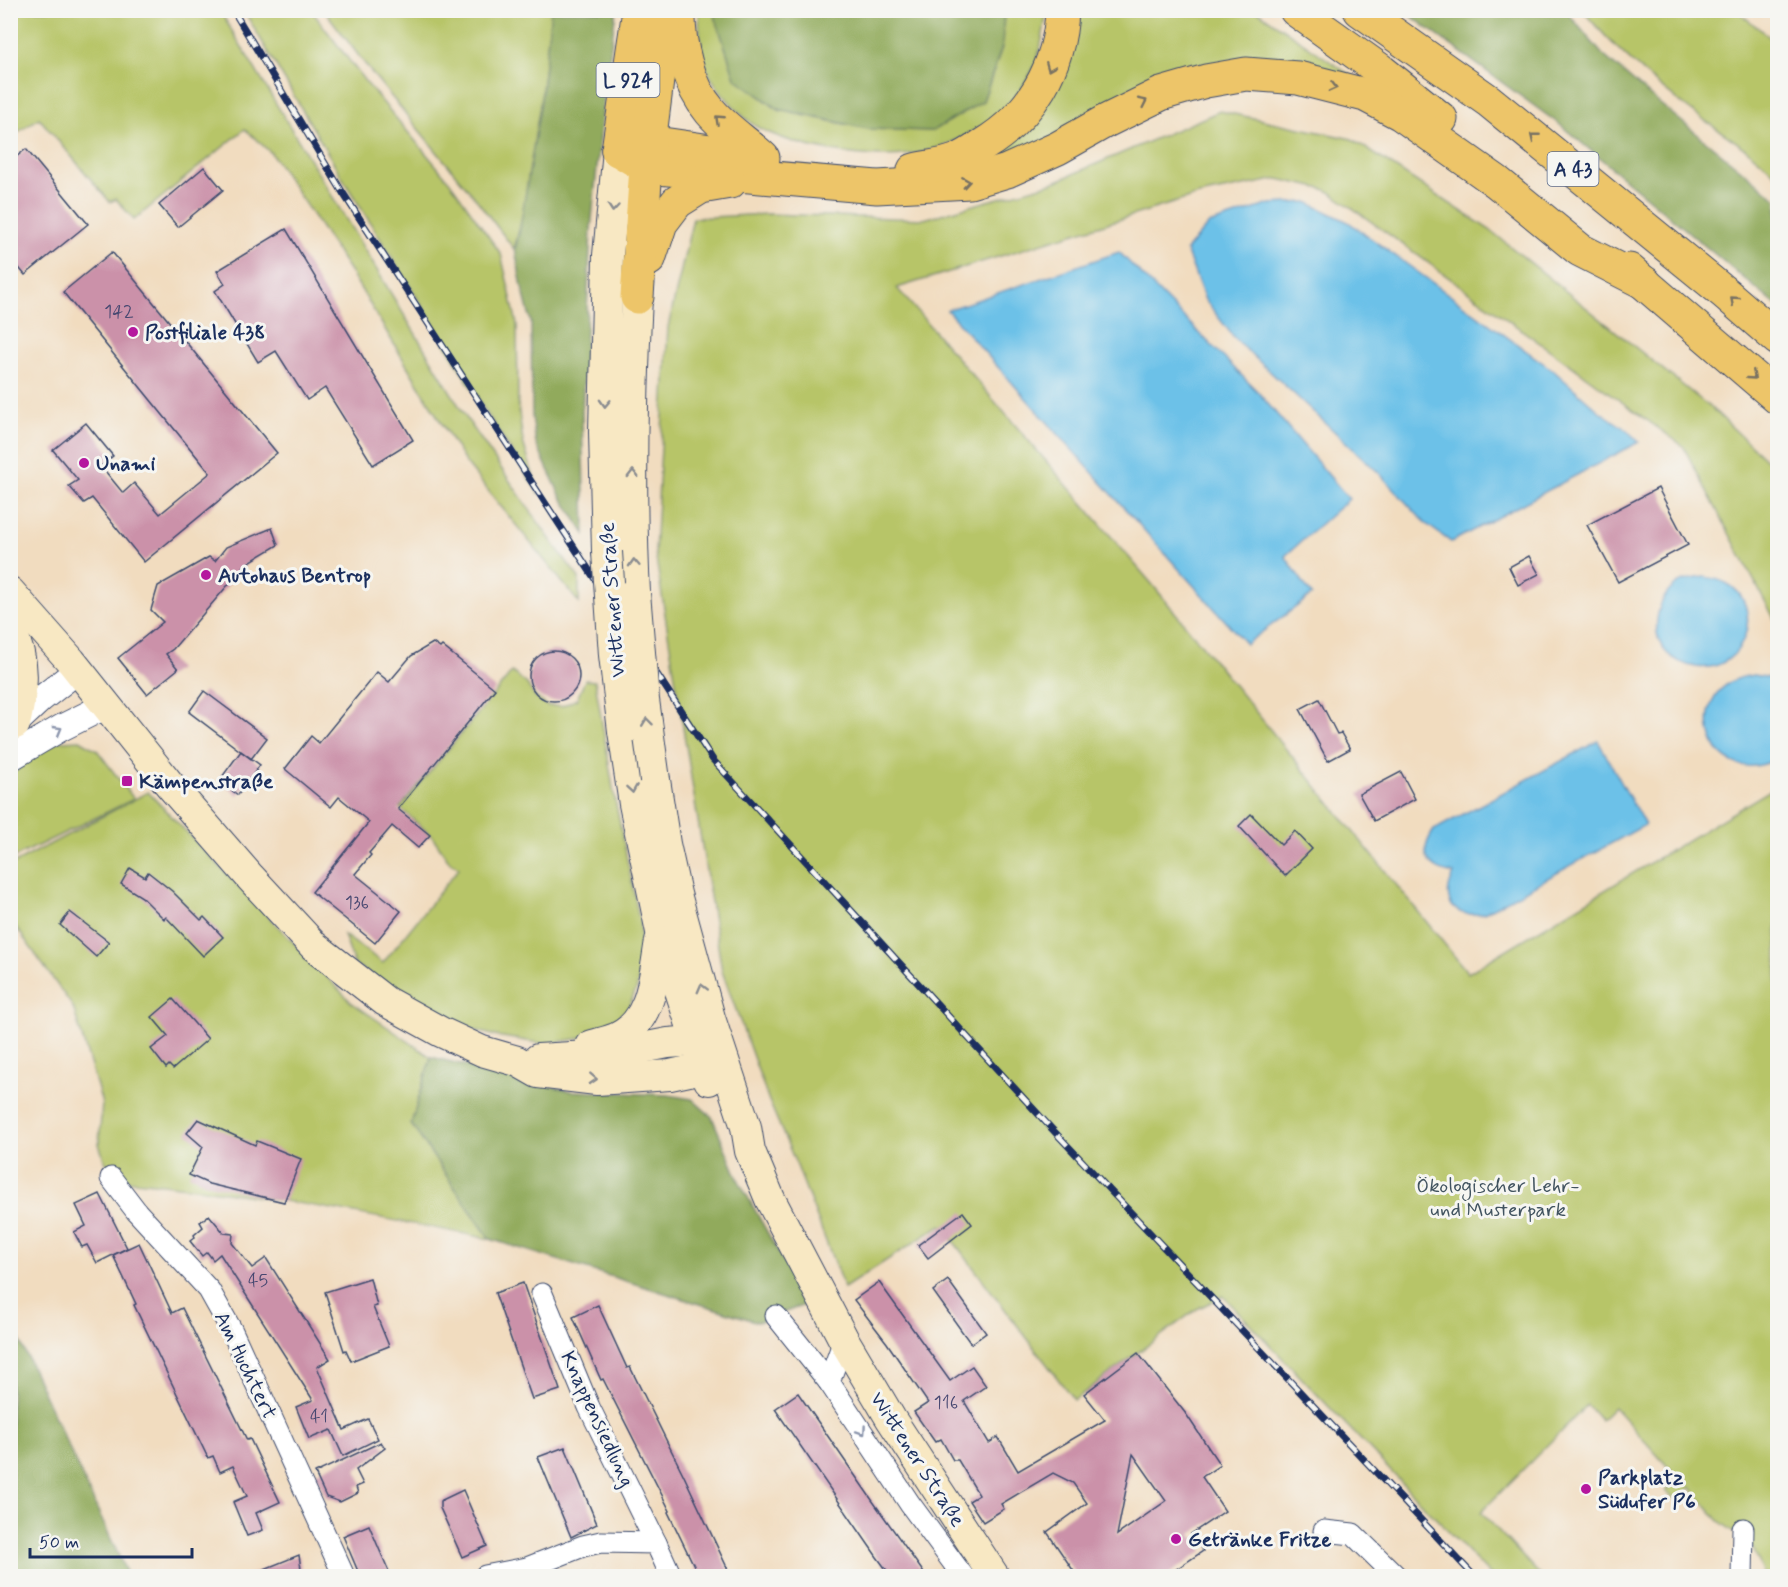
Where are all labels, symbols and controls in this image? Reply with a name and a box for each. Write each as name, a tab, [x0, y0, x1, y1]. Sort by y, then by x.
one-way arrow	[1045, 61, 1057, 72]
road number: L 924	[596, 63, 660, 97]
one-way arrow	[1327, 79, 1337, 92]
one-way arrow	[1137, 98, 1148, 110]
one-way arrow	[715, 116, 726, 127]
one-way arrow	[1529, 134, 1540, 145]
road number: A 43	[1548, 152, 1598, 186]
one-way arrow	[962, 176, 971, 188]
one-way arrow	[607, 204, 620, 213]
one-way arrow	[1730, 296, 1740, 307]
house number: 142	[104, 300, 134, 324]
place label: Postfiliale 438	[145, 319, 265, 347]
marker: Postfiliale 438	[126, 325, 140, 339]
one-way arrow	[1745, 369, 1756, 380]
one-way arrow	[599, 399, 611, 408]
place label: Unami	[96, 450, 156, 478]
marker: Unami	[77, 456, 91, 470]
one-way arrow	[627, 469, 639, 478]
street label: Wittener Straße	[594, 521, 632, 678]
one-way arrow	[627, 558, 640, 567]
place label: Autohaus Bentrop	[218, 562, 371, 590]
marker: Autohaus Bentrop	[199, 568, 213, 582]
one-way arrow	[641, 717, 654, 726]
one-way arrow	[52, 725, 62, 737]
place label: Kämpenstraße	[139, 768, 274, 796]
marker: Kämpenstraße	[120, 774, 134, 788]
one-way arrow	[625, 784, 638, 794]
house number: 136	[345, 891, 369, 915]
one-way arrow	[697, 983, 709, 994]
one-way arrow	[589, 1072, 598, 1085]
park label: Ökologischer Lehr- und Musterpark	[1416, 1172, 1580, 1224]
house number: 45	[248, 1269, 268, 1293]
street label: Am Huchtert	[207, 1307, 283, 1424]
street label: Knappensiedlung	[553, 1347, 641, 1492]
street label: Wittener Straße	[863, 1387, 971, 1532]
house number: 116	[934, 1391, 958, 1415]
house number: 41	[310, 1405, 328, 1429]
one-way arrow	[855, 1424, 866, 1435]
place label: Parkplatz Südufer P6	[1598, 1464, 1696, 1516]
marker: Parkplatz Südufer P6	[1579, 1482, 1593, 1496]
scale bar	[30, 1521, 192, 1559]
place label: Getränke Fritze	[1188, 1526, 1332, 1554]
text: 50 m	[39, 1531, 79, 1555]
marker: Getränke Fritze	[1169, 1532, 1183, 1546]

